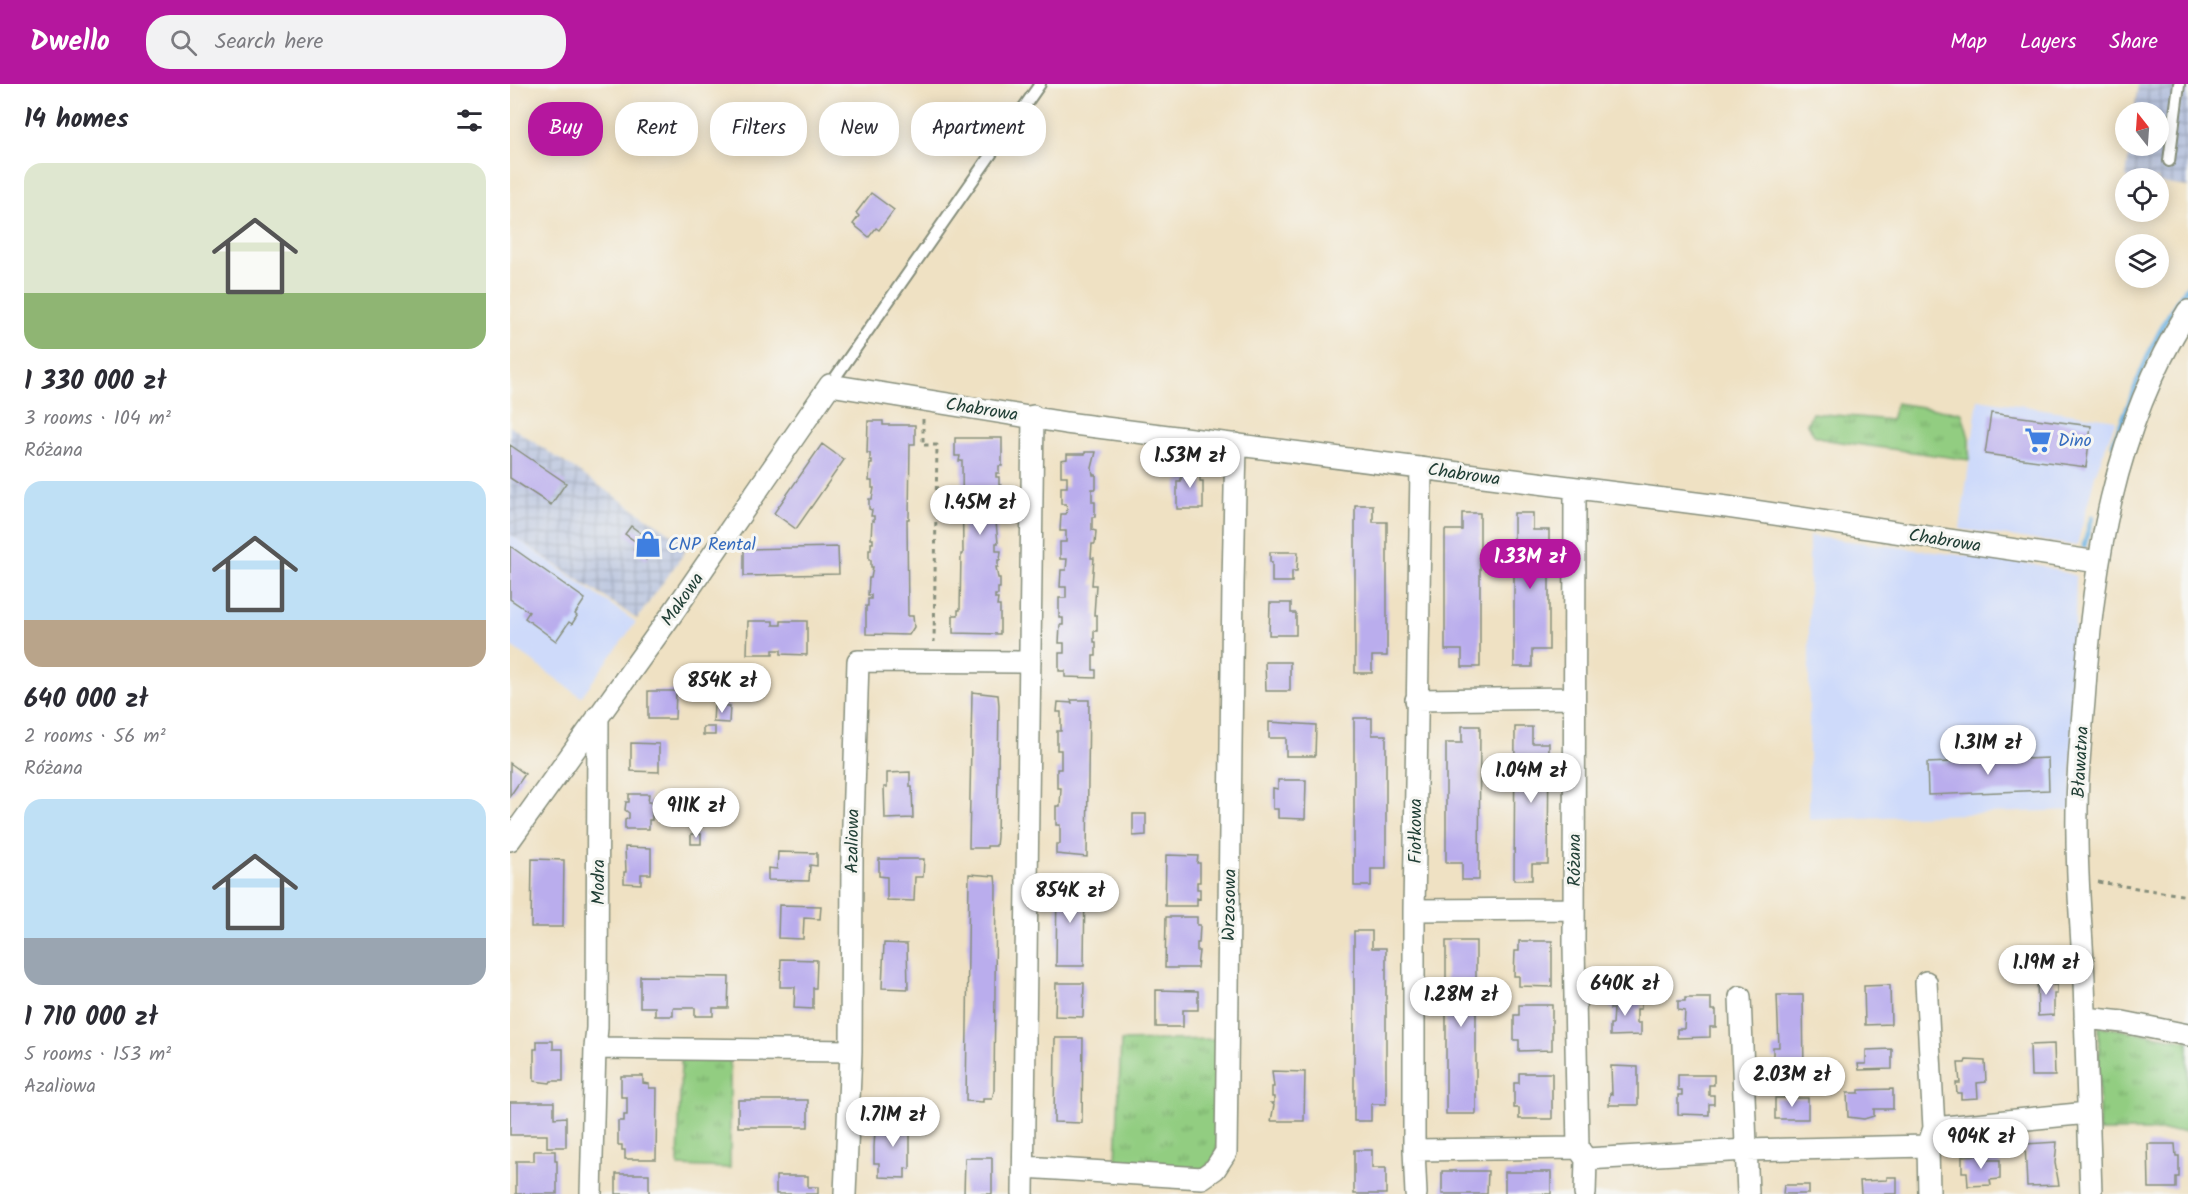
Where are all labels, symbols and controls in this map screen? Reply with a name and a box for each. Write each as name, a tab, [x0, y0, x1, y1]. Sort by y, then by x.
search box	[146, 15, 566, 69]
text: Dwello	[30, 20, 110, 65]
text: Search here	[215, 25, 323, 60]
icon: search	[167, 26, 200, 59]
text: Map	[1950, 26, 1987, 59]
text: Layers	[2020, 26, 2076, 59]
text: Share	[2109, 26, 2158, 59]
text: 14 homes	[24, 99, 129, 141]
chip: Buy	[528, 102, 603, 156]
chip: Rent	[615, 102, 698, 156]
chip: Filters	[710, 102, 807, 156]
chip: New	[819, 102, 899, 156]
chip: Apartment	[911, 102, 1046, 156]
north arrow	[2115, 102, 2169, 156]
map controls	[2115, 102, 2169, 288]
icon: filters	[453, 104, 486, 137]
button: locate	[2115, 168, 2169, 222]
icon: home	[201, 202, 309, 310]
button: layers	[2115, 234, 2169, 288]
text: 1 330 000 zł	[24, 361, 166, 403]
street label: Chabrowa	[943, 390, 1020, 431]
text: 3 rooms · 104 m²	[24, 403, 171, 435]
supermarket icon: Dino	[2023, 425, 2053, 455]
place label: Dino	[2058, 427, 2092, 456]
text: Różana	[24, 435, 83, 467]
pin: 1.53M zł	[1128, 438, 1252, 489]
text: 1.53M zł	[1154, 441, 1226, 473]
street label: Chabrowa	[1426, 456, 1502, 495]
pin: 1.45M zł	[918, 485, 1042, 536]
text: 1.45M zł	[944, 488, 1016, 520]
icon: home	[201, 520, 309, 628]
street label: Chabrowa	[1906, 521, 1983, 562]
shop icon: CNP Rental	[633, 529, 663, 559]
place label: CNP Rental	[668, 531, 757, 560]
pin: 1.33M zł	[1468, 539, 1592, 590]
text: 1.33M zł	[1494, 542, 1566, 574]
street label: Makowa	[654, 567, 712, 633]
pin: 854K zł	[667, 663, 777, 714]
text: 854K zł	[687, 666, 757, 698]
text: 640 000 zł	[24, 679, 148, 721]
text: 2 rooms · 56 m²	[24, 721, 166, 753]
pin: 1.31M zł	[1926, 725, 2050, 776]
street label: Bławatna	[2065, 725, 2098, 799]
text: 1.31M zł	[1954, 728, 2022, 760]
text: Różana	[24, 753, 83, 785]
pin: 1.04M zł	[1469, 753, 1593, 804]
text: 1.04M zł	[1495, 756, 1567, 788]
pin: 911K zł	[641, 788, 751, 839]
text: 911K zł	[666, 791, 726, 823]
street label: Fiołkowa	[1402, 798, 1431, 864]
street label: Azaliowa	[838, 808, 869, 874]
street label: Różana	[1561, 834, 1590, 886]
icon: home	[201, 838, 309, 946]
street label: Modra	[585, 859, 614, 905]
street label: Wrzosowa	[1215, 869, 1246, 942]
pin: 854K zł	[1015, 873, 1125, 924]
text: 854K zł	[1035, 876, 1105, 908]
pin: 1.19M zł	[1984, 945, 2108, 996]
text: 1.19M zł	[2012, 948, 2080, 980]
pin: 640K zł	[1570, 966, 1680, 1017]
text: 640K zł	[1591, 969, 1660, 1001]
pin: 1.28M zł	[1399, 977, 1523, 1028]
text: 1.28M zł	[1424, 980, 1498, 1012]
text: 1 710 000 zł	[24, 997, 158, 1039]
text: 5 rooms · 153 m²	[24, 1039, 171, 1071]
pin: 2.03M zł	[1730, 1057, 1854, 1108]
text: 2.03M zł	[1753, 1060, 1831, 1092]
text: Azaliowa	[24, 1071, 96, 1103]
pin: 1.71M zł	[831, 1097, 955, 1148]
text: 1.71M zł	[860, 1100, 926, 1132]
pin: 904K zł	[1926, 1119, 2036, 1170]
text: 904K zł	[1947, 1122, 2015, 1154]

